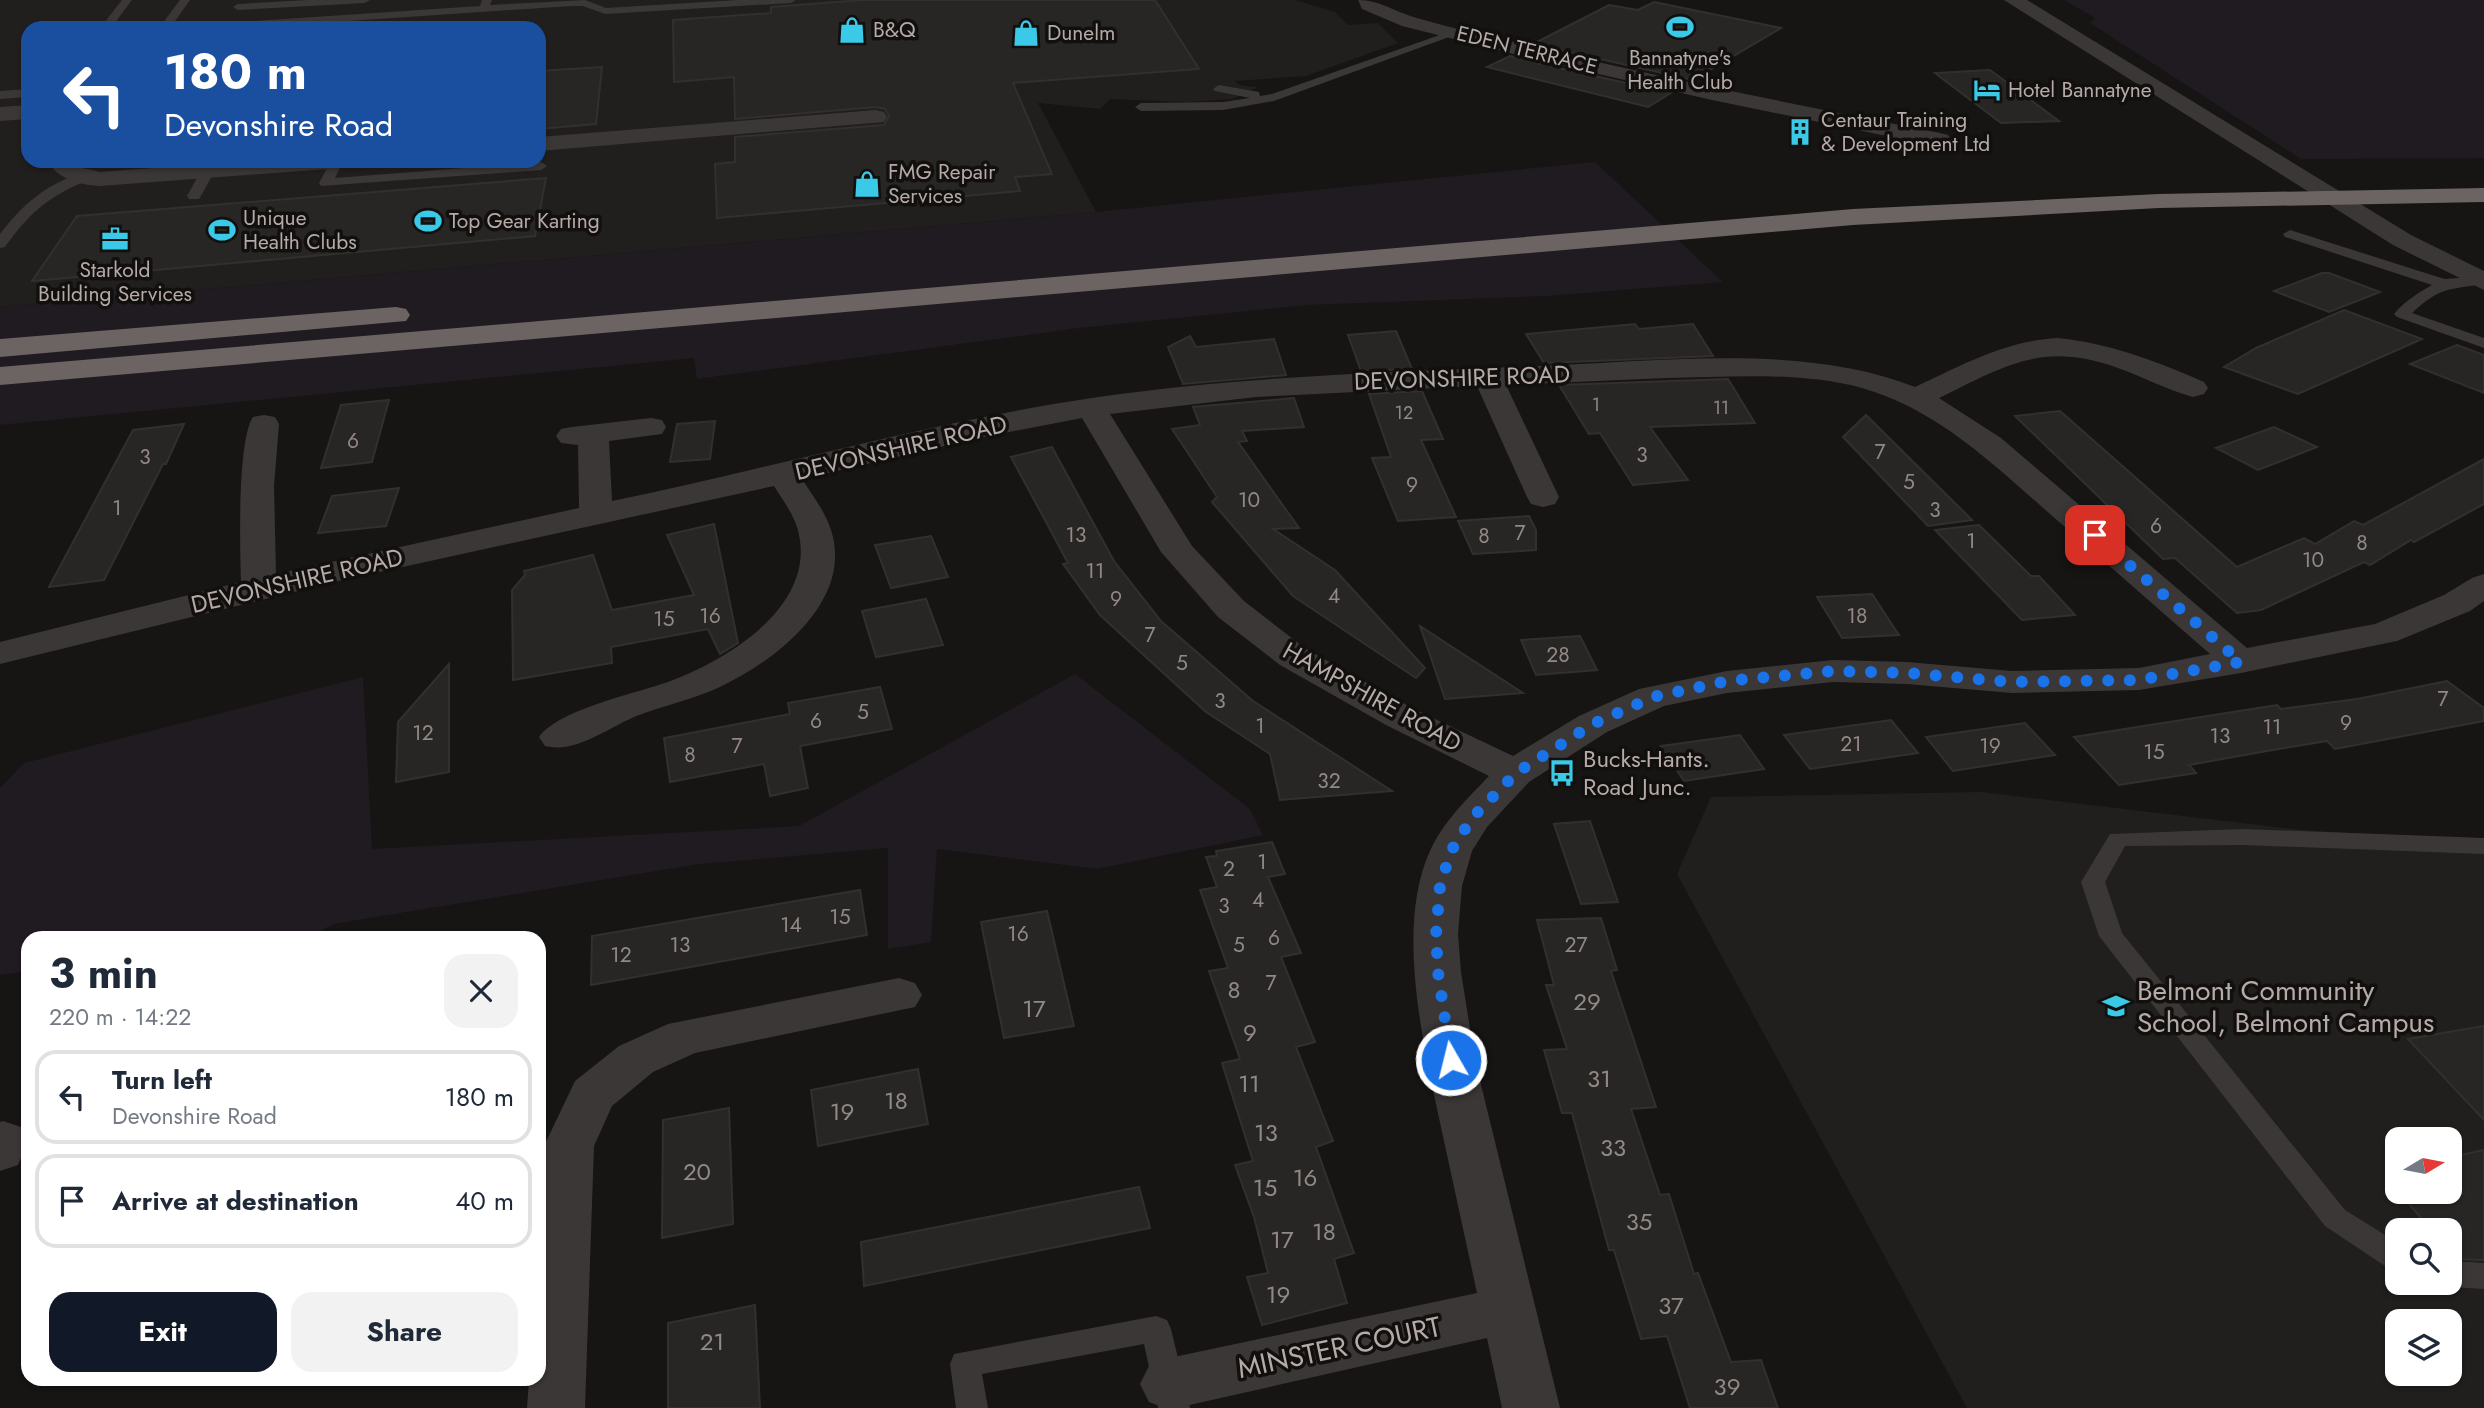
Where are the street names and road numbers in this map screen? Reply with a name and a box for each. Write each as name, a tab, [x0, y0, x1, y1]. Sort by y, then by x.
street label: EDEN TERRACE	[1454, 18, 1600, 82]
street label: DEVONSHIRE ROAD	[1353, 356, 1571, 399]
street label: DEVONSHIRE ROAD	[792, 406, 1010, 489]
street label: DEVONSHIRE ROAD	[188, 539, 406, 622]
street label: HAMPSHIRE ROAD	[1277, 633, 1468, 760]
street label: MINSTER COURT	[1234, 1306, 1444, 1389]

